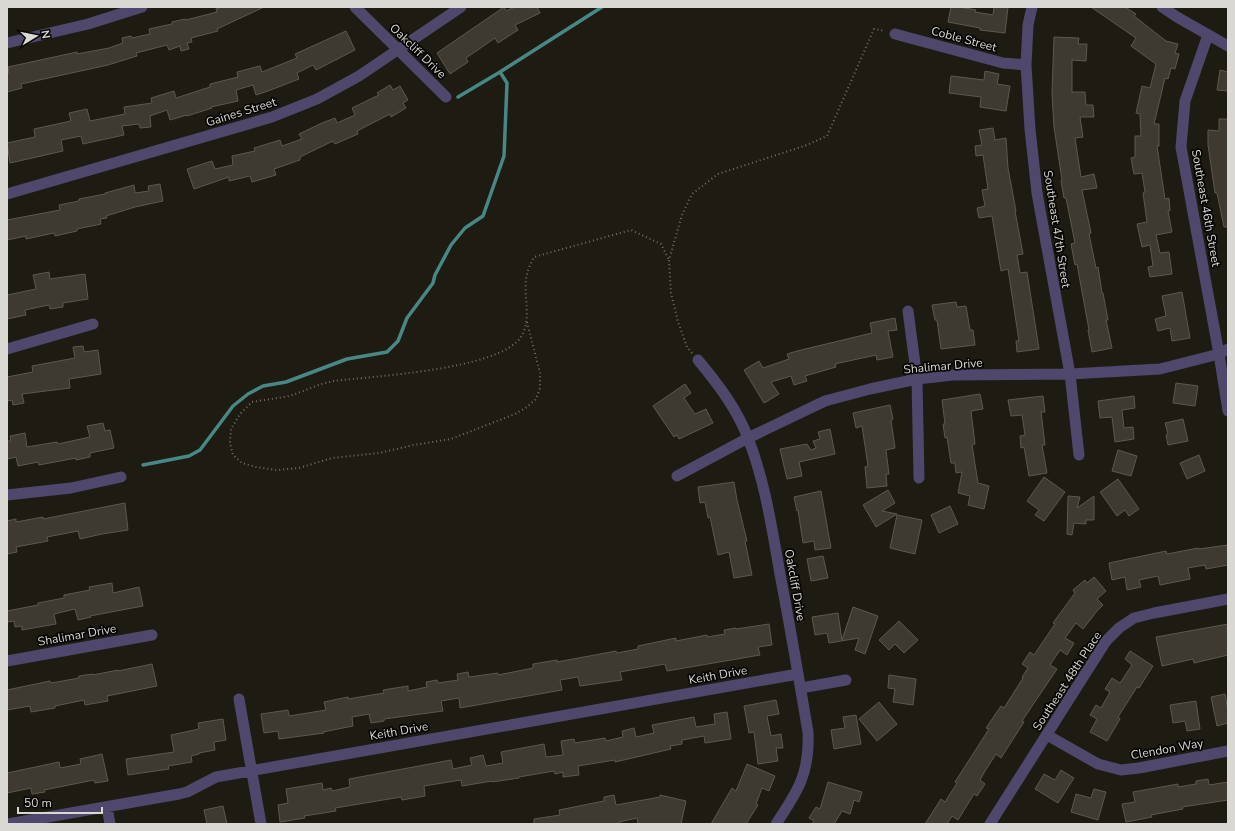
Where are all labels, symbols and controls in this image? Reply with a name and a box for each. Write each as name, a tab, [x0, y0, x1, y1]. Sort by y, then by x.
north arrow	[16, 16, 56, 56]
street label: Oakcliff Drive	[386, 20, 450, 82]
street label: Coble Street	[930, 23, 999, 56]
text: N	[37, 29, 53, 40]
street label: Gaines Street	[204, 93, 279, 130]
street label: Southeast 46th Street	[1188, 148, 1224, 269]
street label: Southeast 47th Street	[1040, 169, 1074, 290]
street label: Shalimar Drive	[903, 355, 983, 377]
street label: Oakcliff Drive	[781, 548, 809, 622]
street label: Shalimar Drive	[37, 620, 117, 650]
street label: Southeast 48th Place	[1029, 628, 1105, 734]
street label: Keith Drive	[688, 662, 748, 688]
street label: Keith Drive	[369, 718, 429, 744]
street label: Clendon Way	[1129, 735, 1205, 763]
scale bar	[18, 789, 102, 815]
text: 50 m	[24, 795, 52, 811]

